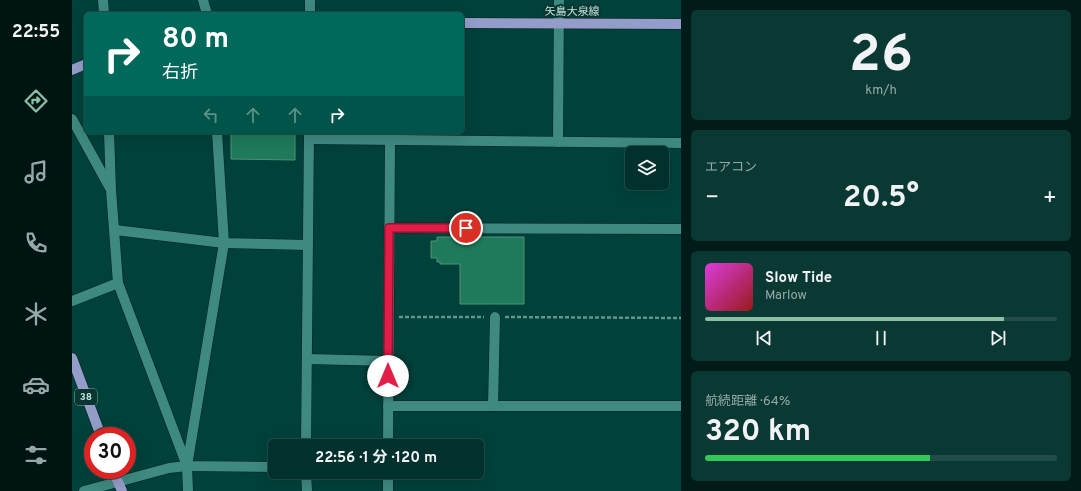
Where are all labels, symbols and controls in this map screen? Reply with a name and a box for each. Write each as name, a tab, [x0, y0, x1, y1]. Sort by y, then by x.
street label: 矢島大泉線	[545, 5, 600, 19]
text: 22:55	[12, 21, 60, 44]
text: 80 m	[162, 22, 229, 58]
text: 26	[849, 24, 913, 90]
icon: right	[96, 28, 148, 80]
text: 右折	[162, 62, 198, 85]
text: km/h	[865, 83, 897, 99]
icon: directions	[22, 87, 50, 115]
icon: left	[200, 104, 222, 126]
icon: ahead	[242, 104, 264, 126]
icon: ahead	[284, 104, 306, 126]
icon: right	[326, 104, 348, 126]
map controls	[625, 146, 669, 190]
button: layers	[625, 146, 669, 190]
icon: music	[22, 158, 50, 186]
text: エアコン	[705, 160, 757, 176]
text: 20.5°	[843, 180, 919, 217]
text: −	[705, 185, 719, 212]
text: +	[1043, 185, 1057, 212]
pin	[449, 211, 483, 245]
icon: arrive	[455, 217, 477, 239]
icon: phone	[22, 229, 50, 257]
text: Slow Tide	[765, 269, 832, 288]
text: Marlow	[765, 288, 807, 304]
icon: climate	[22, 300, 50, 328]
icon: previous	[753, 327, 775, 349]
icon: pause	[870, 327, 892, 349]
icon: next	[987, 327, 1009, 349]
position arrow	[367, 355, 409, 397]
icon: car	[22, 371, 50, 399]
road number: 38	[75, 389, 97, 405]
text: 航続距離 · 64%	[705, 394, 790, 410]
text: 320 km	[705, 414, 811, 451]
speed limit sign: 30	[84, 427, 136, 479]
icon: filters	[22, 441, 50, 469]
text: 22:56 · 1 分 · 120 m	[315, 449, 437, 468]

